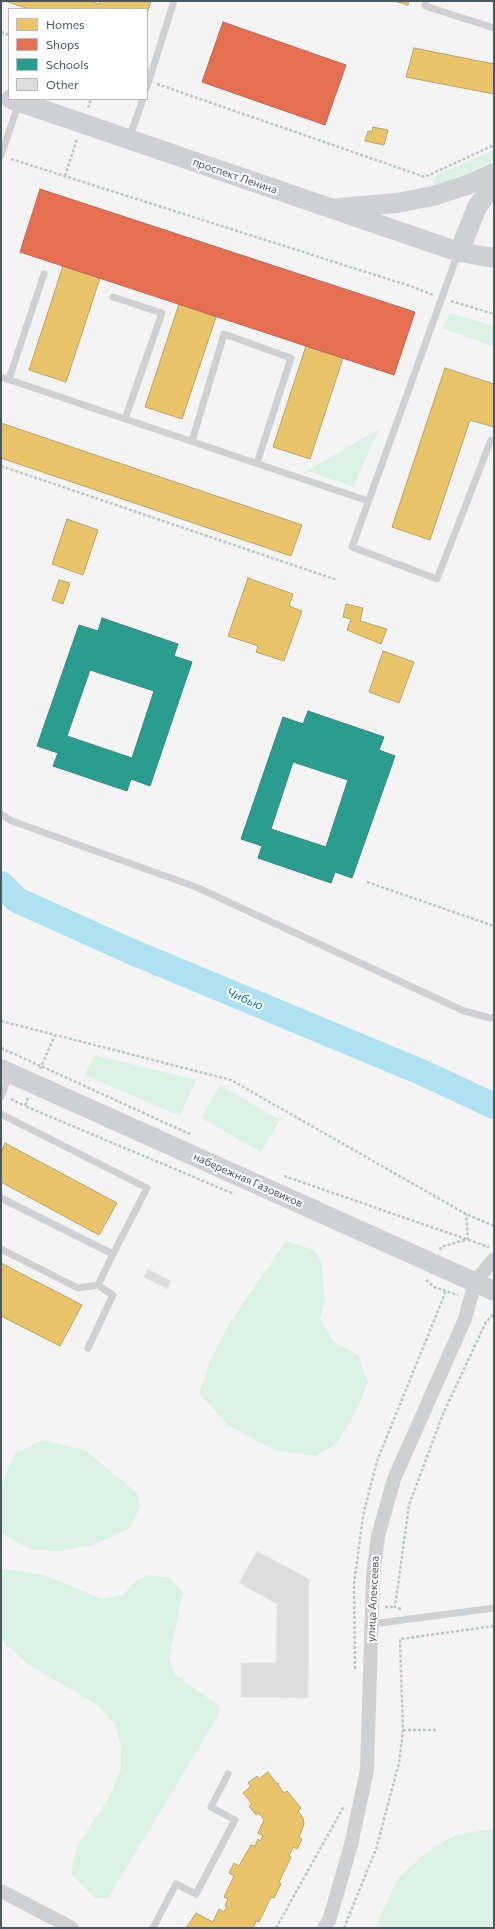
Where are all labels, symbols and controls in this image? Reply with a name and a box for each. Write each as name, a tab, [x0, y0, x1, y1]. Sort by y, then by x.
legend	[8, 8, 148, 100]
text: Homes	[46, 17, 84, 31]
text: Shops	[46, 37, 80, 51]
text: Schools	[46, 57, 89, 71]
text: Other	[46, 77, 79, 91]
street label: проспект Ленина	[191, 155, 279, 197]
water label: Чибью	[225, 985, 265, 1013]
street label: набережная Газовиков	[191, 1150, 305, 1210]
street label: улица Алексеева	[364, 1556, 382, 1642]

